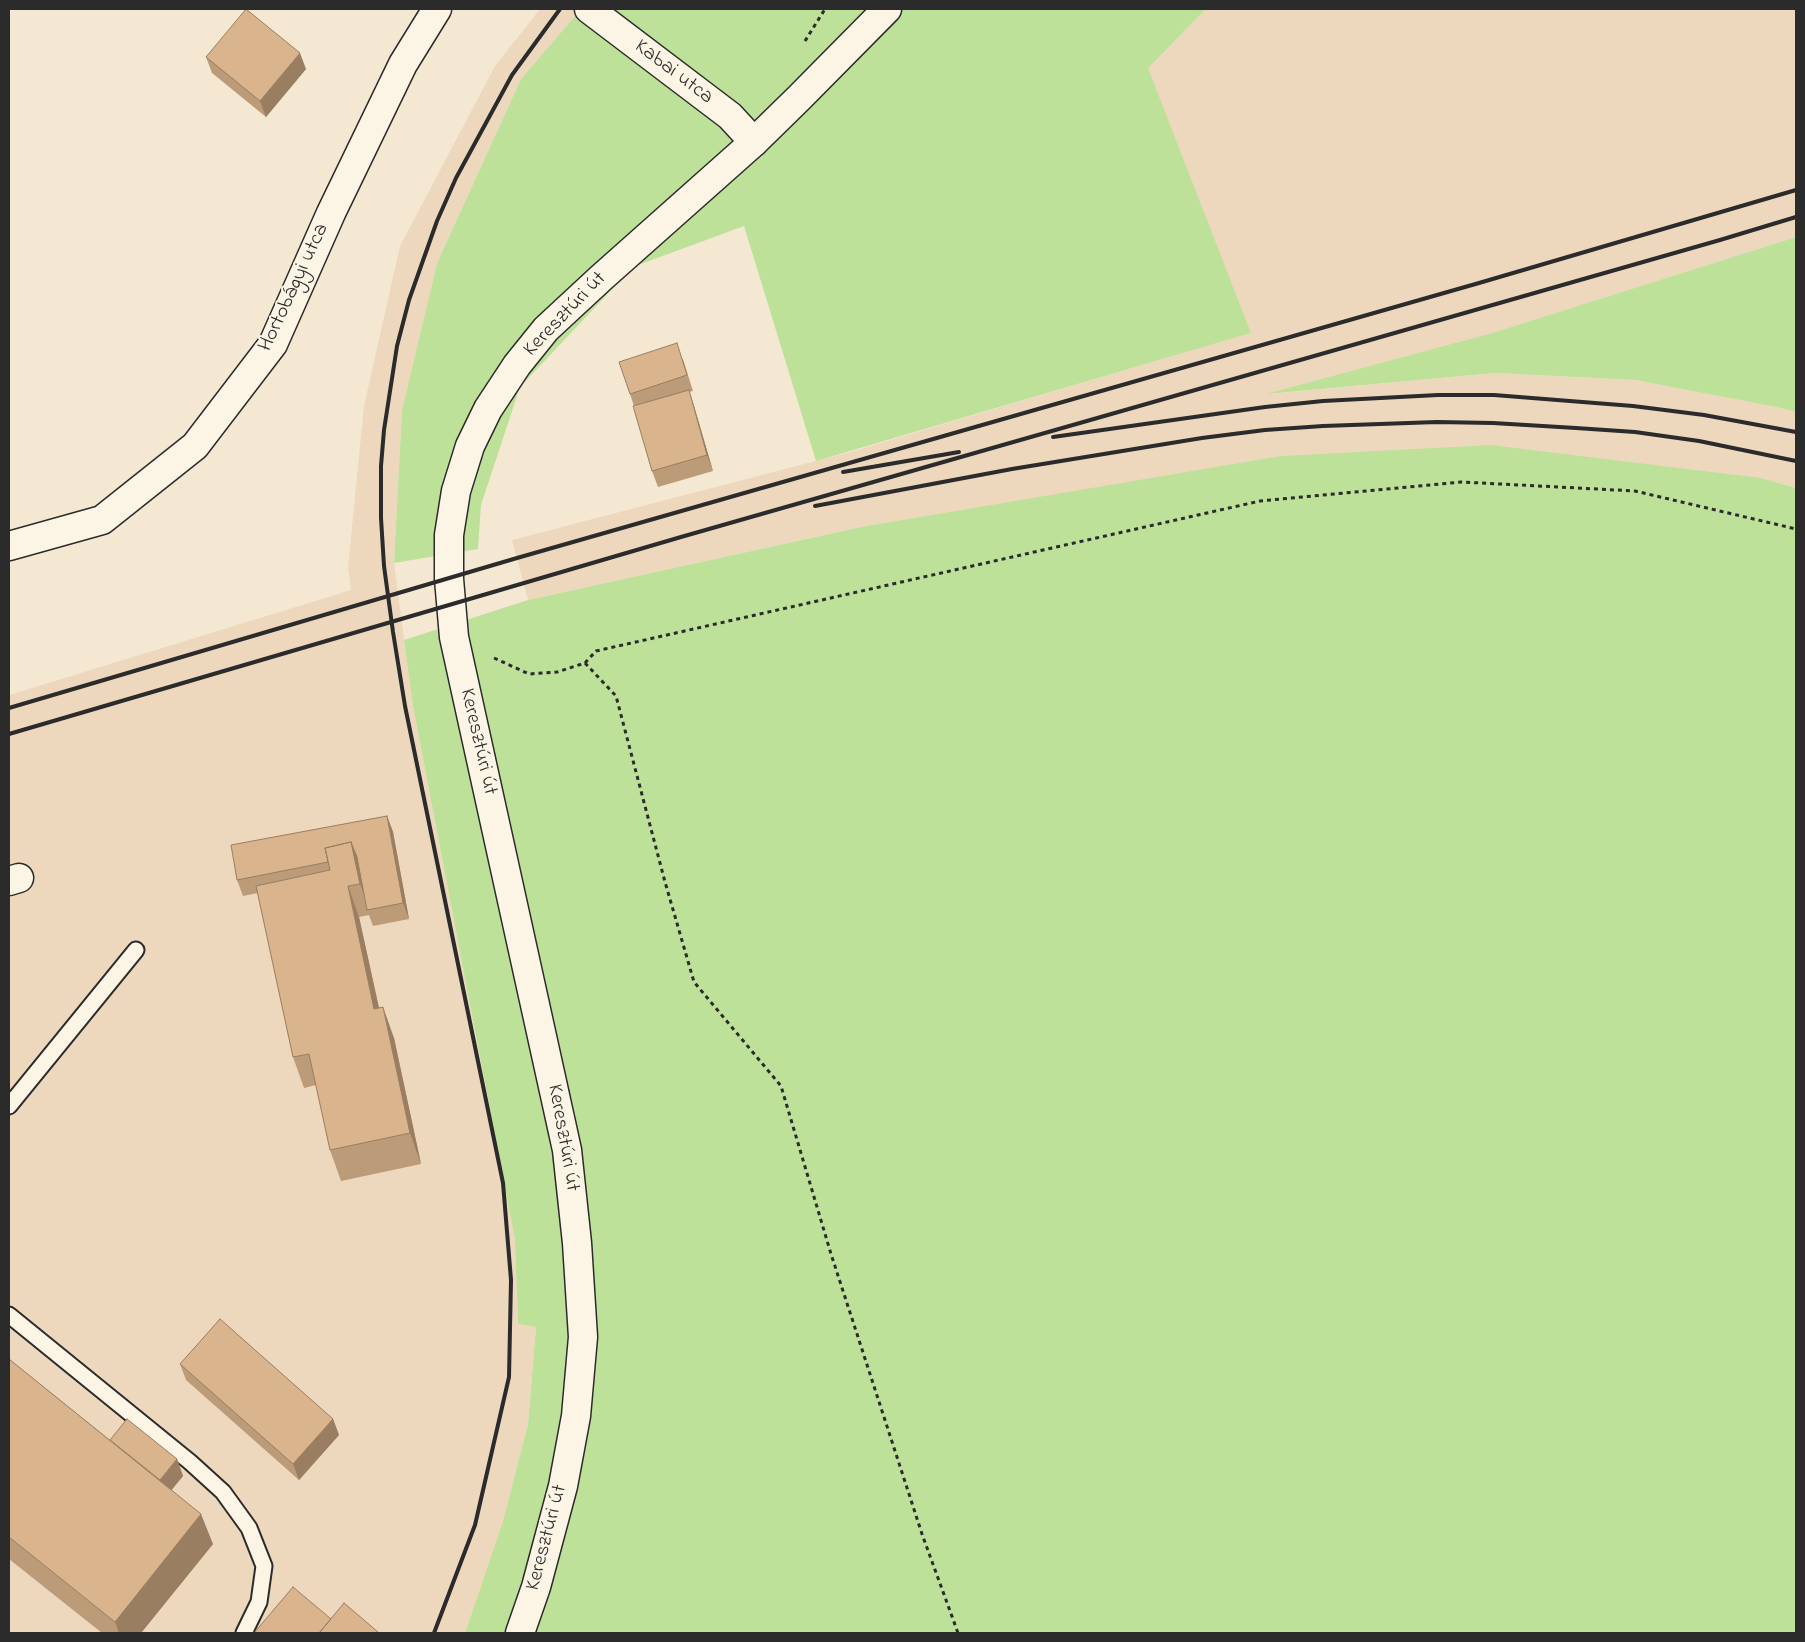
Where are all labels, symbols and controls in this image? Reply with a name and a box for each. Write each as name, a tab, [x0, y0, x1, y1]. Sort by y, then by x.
street label: Kabai utca	[628, 35, 718, 111]
street label: Hortobágyi utca	[254, 220, 336, 356]
street label: Keresztúri út	[519, 267, 613, 363]
street label: Keresztúri út	[453, 686, 501, 798]
street label: Keresztúri út	[540, 1082, 584, 1194]
street label: Keresztúri út	[522, 1482, 574, 1594]

